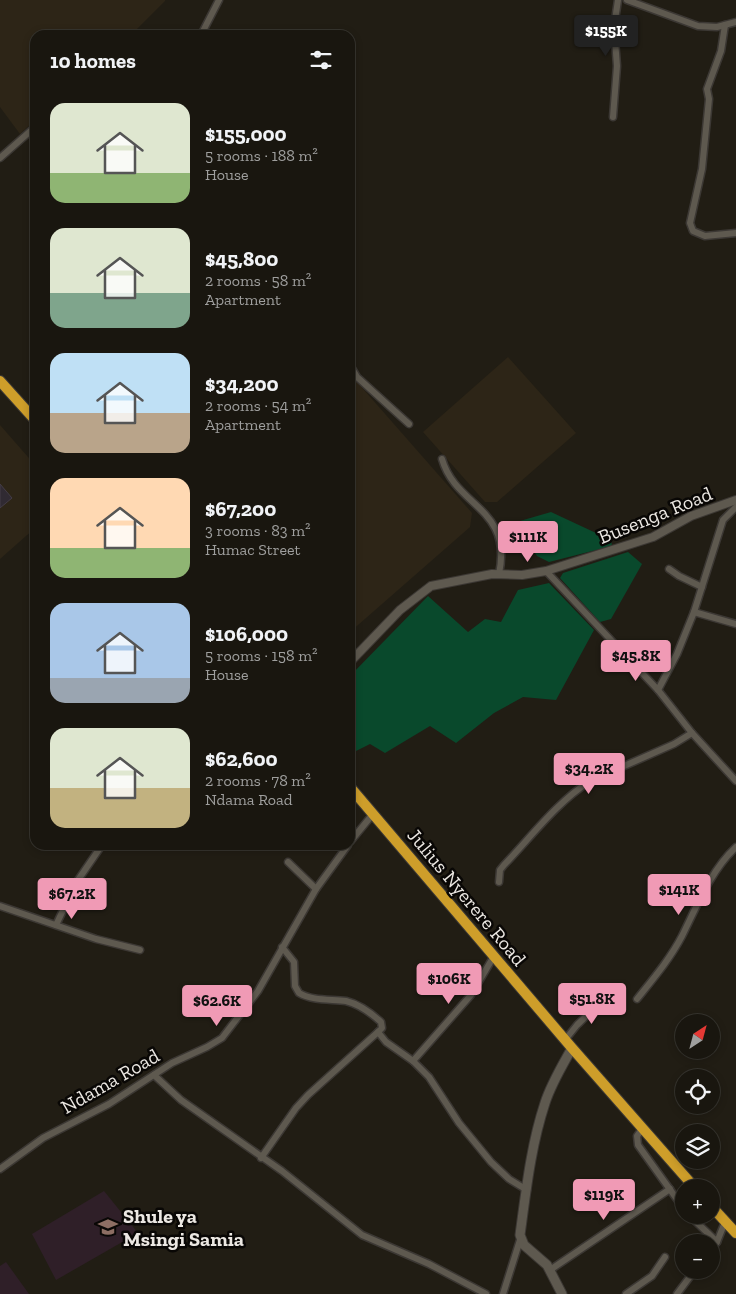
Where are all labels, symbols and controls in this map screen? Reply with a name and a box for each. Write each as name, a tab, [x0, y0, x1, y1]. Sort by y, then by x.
pin: $155K	[571, 15, 641, 57]
text: $155K	[585, 21, 627, 40]
icon: filters	[307, 46, 335, 74]
text: 10 homes	[50, 48, 136, 73]
text: $155,000	[205, 121, 287, 146]
icon: home	[90, 123, 150, 183]
text: 5 rooms · 188 m²	[205, 146, 318, 165]
text: House	[205, 165, 248, 184]
text: $45,800	[205, 246, 278, 271]
icon: home	[90, 248, 150, 308]
text: 2 rooms · 58 m²	[205, 271, 311, 290]
text: Apartment	[205, 290, 281, 309]
text: $34,200	[205, 371, 279, 396]
icon: home	[90, 373, 150, 433]
text: 2 rooms · 54 m²	[205, 396, 311, 415]
text: Apartment	[205, 415, 281, 434]
street label: Busenga Road	[594, 481, 716, 549]
text: $67,200	[205, 496, 276, 521]
icon: home	[90, 498, 150, 558]
pin: $111K	[493, 520, 563, 563]
text: 3 rooms · 83 m²	[205, 521, 311, 540]
text: $111K	[509, 527, 547, 546]
text: Humac Street	[205, 540, 300, 559]
text: $106,000	[205, 621, 288, 646]
icon: home	[90, 623, 150, 683]
pin: $45.8K	[595, 640, 677, 682]
text: 5 rooms · 158 m²	[205, 646, 318, 665]
text: $45.8K	[612, 646, 660, 665]
text: House	[205, 665, 248, 684]
text: $62,600	[205, 746, 278, 771]
icon: home	[90, 748, 150, 808]
pin: $34.2K	[548, 752, 630, 795]
text: $34.2K	[565, 759, 613, 778]
text: 2 rooms · 78 m²	[205, 771, 311, 790]
text: Ndama Road	[205, 790, 293, 809]
street label: Julius Nyerere Road	[403, 823, 531, 971]
pin: $141K	[644, 874, 714, 916]
pin: $67.2K	[31, 878, 113, 920]
text: $141K	[659, 880, 699, 899]
text: $67.2K	[49, 884, 95, 903]
pin: $106K	[414, 962, 484, 1005]
text: $106K	[428, 969, 470, 988]
pin: $51.8K	[551, 982, 633, 1025]
pin: $62.6K	[176, 984, 258, 1027]
text: $51.8K	[569, 989, 615, 1008]
text: $62.6K	[193, 991, 241, 1010]
north arrow	[675, 1014, 720, 1059]
map controls	[675, 1014, 720, 1279]
street label: Ndama Road	[57, 1043, 163, 1119]
button: locate	[675, 1069, 720, 1114]
button: layers	[675, 1124, 720, 1169]
pin: $119K	[569, 1178, 639, 1221]
button: +	[675, 1179, 720, 1224]
text: $119K	[584, 1185, 624, 1204]
place label: Shule ya Msingi Samia	[123, 1204, 244, 1251]
school or university icon: Shule ya Msingi Samia	[97, 1216, 119, 1238]
button: −	[675, 1234, 720, 1279]

